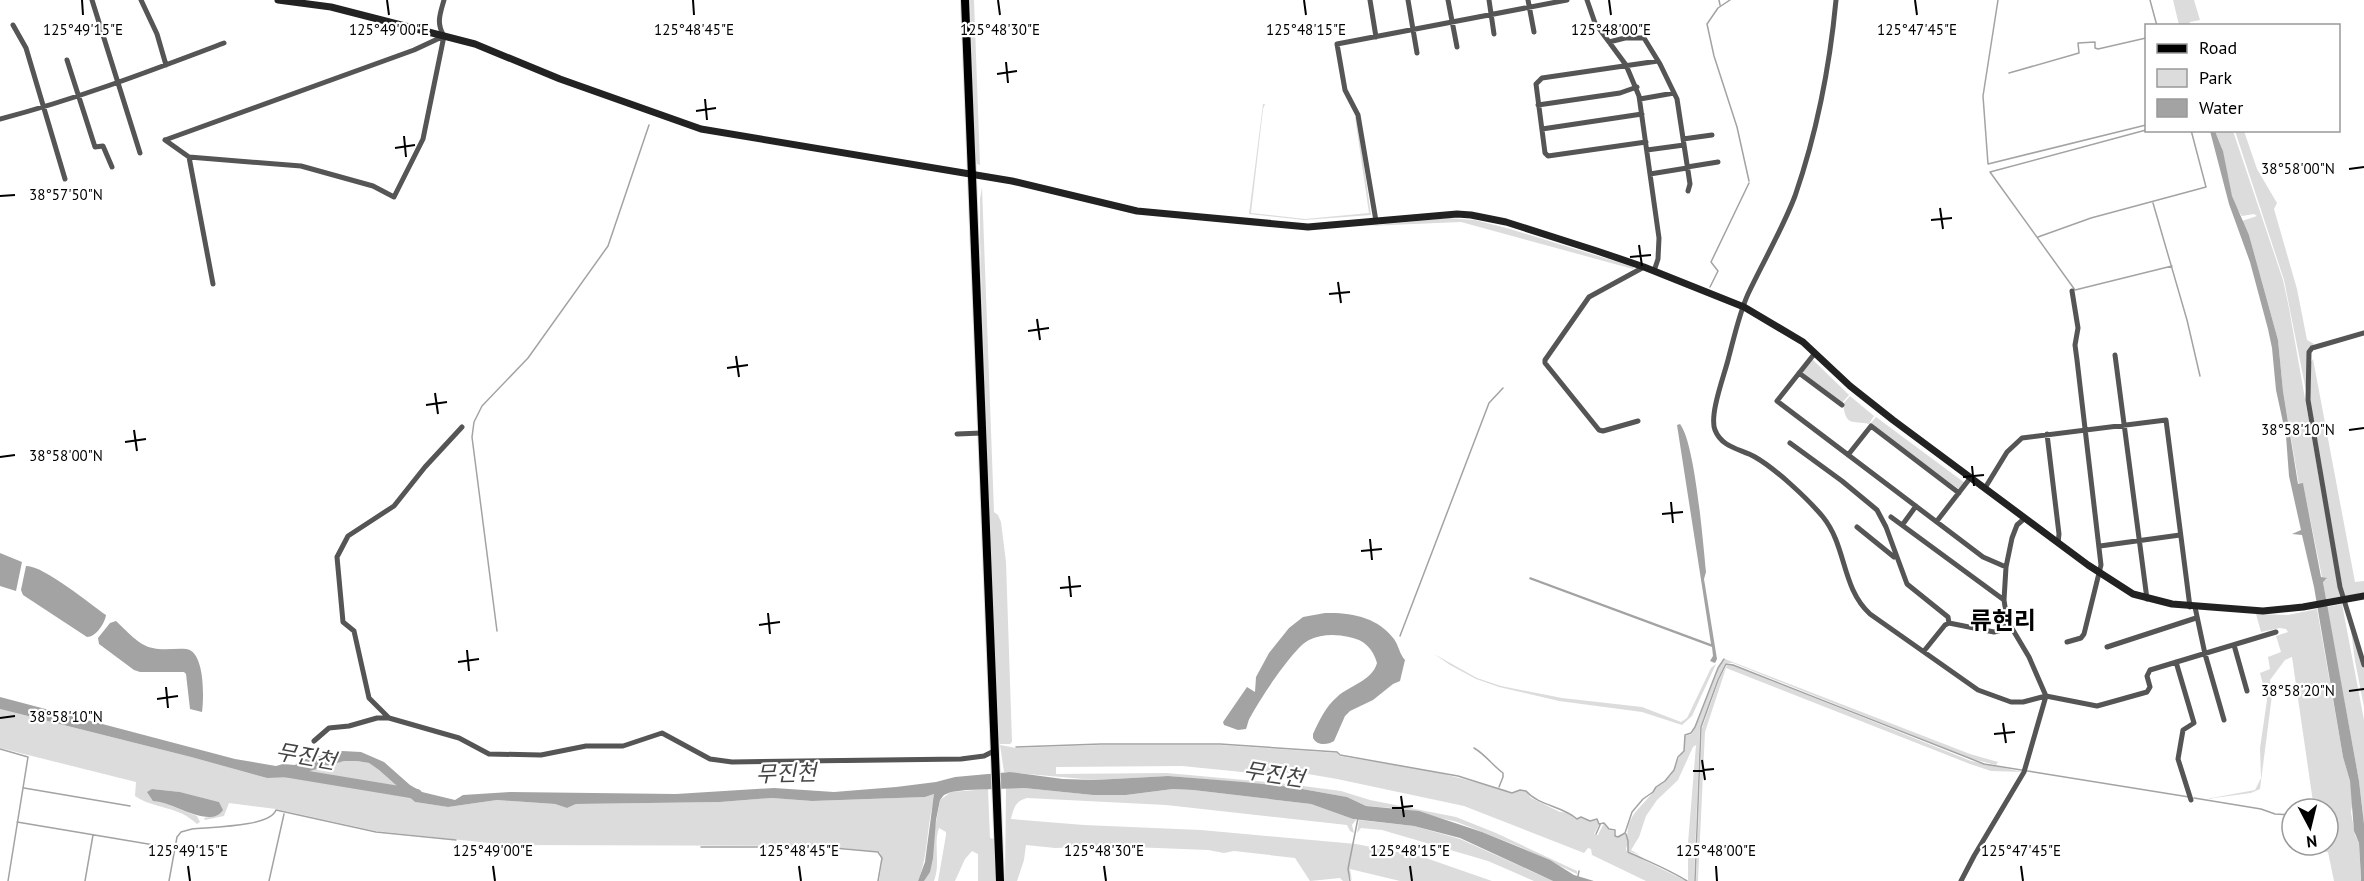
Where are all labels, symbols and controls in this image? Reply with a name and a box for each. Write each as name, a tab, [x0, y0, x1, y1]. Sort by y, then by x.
text: 125°49'15"E	[43, 20, 123, 39]
text: 125°49'00"E	[349, 20, 429, 39]
text: 125°48'45"E	[654, 20, 734, 39]
text: 125°48'30"E	[960, 20, 1040, 39]
text: 125°48'15"E	[1266, 20, 1346, 39]
text: 125°48'00"E	[1571, 20, 1651, 39]
text: 125°47'45"E	[1877, 20, 1957, 39]
legend	[2145, 24, 2340, 132]
text: Road	[2199, 36, 2237, 59]
text: Park	[2199, 66, 2232, 89]
text: Water	[2199, 96, 2243, 119]
text: 38°58'00"N	[2261, 159, 2335, 178]
text: 38°57'50"N	[29, 185, 103, 204]
text: 38°58'10"N	[2261, 420, 2335, 439]
text: 38°58'00"N	[29, 446, 103, 465]
district label: 류현리	[1970, 605, 2036, 636]
text: 38°58'20"N	[2261, 681, 2335, 700]
text: 38°58'10"N	[29, 707, 103, 726]
water label: 무진천	[274, 737, 341, 776]
water label: 무진천	[1242, 755, 1309, 793]
water label: 무진천	[755, 758, 820, 788]
north arrow	[2280, 797, 2340, 857]
text: N	[2305, 831, 2318, 852]
text: 125°49'15"E	[148, 841, 228, 860]
text: 125°49'00"E	[453, 841, 533, 860]
text: 125°48'45"E	[759, 841, 839, 860]
text: 125°48'30"E	[1064, 841, 1144, 860]
text: 125°48'15"E	[1370, 841, 1450, 860]
text: 125°48'00"E	[1676, 841, 1756, 860]
text: 125°47'45"E	[1981, 841, 2061, 860]

